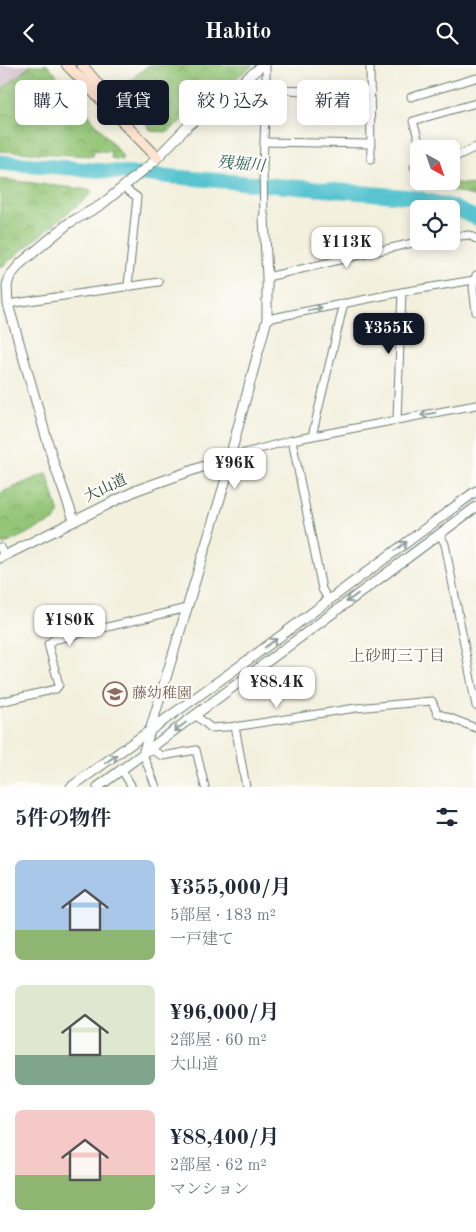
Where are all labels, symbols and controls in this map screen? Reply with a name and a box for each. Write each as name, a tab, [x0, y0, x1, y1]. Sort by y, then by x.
icon: back	[15, 19, 43, 47]
icon: search	[433, 19, 461, 47]
text: Habito	[205, 21, 271, 43]
chip: 購入	[15, 80, 87, 125]
chip: 賃貸	[97, 80, 169, 125]
chip: 絞り込み	[179, 80, 287, 125]
chip: 新着	[297, 80, 369, 125]
north arrow	[410, 140, 460, 190]
map controls	[410, 140, 460, 250]
water label: 残堀川	[216, 153, 268, 175]
button: locate	[410, 200, 460, 250]
pin: ¥113K	[312, 227, 382, 269]
text: ¥113K	[322, 235, 372, 251]
one-way arrow	[307, 304, 323, 314]
pin: ¥355K	[354, 313, 424, 355]
text: ¥355K	[364, 321, 414, 337]
one-way arrow	[420, 409, 436, 419]
pin: ¥96K	[205, 447, 265, 490]
text: ¥96K	[215, 456, 255, 472]
street label: 大山道	[82, 471, 130, 505]
one-way arrow	[394, 541, 407, 552]
one-way arrow	[345, 593, 359, 603]
pin: ¥180K	[35, 605, 105, 647]
text: ¥180K	[45, 613, 95, 629]
one-way arrow	[264, 638, 278, 648]
district label: 上砂町三丁目	[349, 647, 445, 665]
pin: ¥88.4K	[236, 667, 318, 709]
text: ¥88.4K	[250, 675, 304, 691]
school or university icon: 藤幼稚園	[102, 681, 128, 707]
place label: 藤幼稚園	[132, 685, 192, 702]
one-way arrow	[173, 722, 187, 732]
one-way arrow	[104, 754, 118, 764]
icon: filters	[433, 803, 461, 831]
text: 5件の物件	[15, 809, 111, 830]
text: ¥355,000/月	[170, 878, 292, 899]
icon: home	[55, 880, 115, 940]
text: 5部屋 · 183 m²	[170, 908, 276, 924]
text: 一戸建て	[170, 932, 234, 948]
text: ¥96,000/月	[170, 1003, 279, 1024]
icon: home	[55, 1005, 115, 1065]
text: 2部屋 · 60 m²	[170, 1033, 267, 1049]
text: 大山道	[170, 1057, 218, 1073]
text: ¥88,400/月	[170, 1128, 279, 1149]
icon: home	[55, 1130, 115, 1190]
text: 2部屋 · 62 m²	[170, 1158, 267, 1174]
text: マンション	[170, 1182, 249, 1198]

